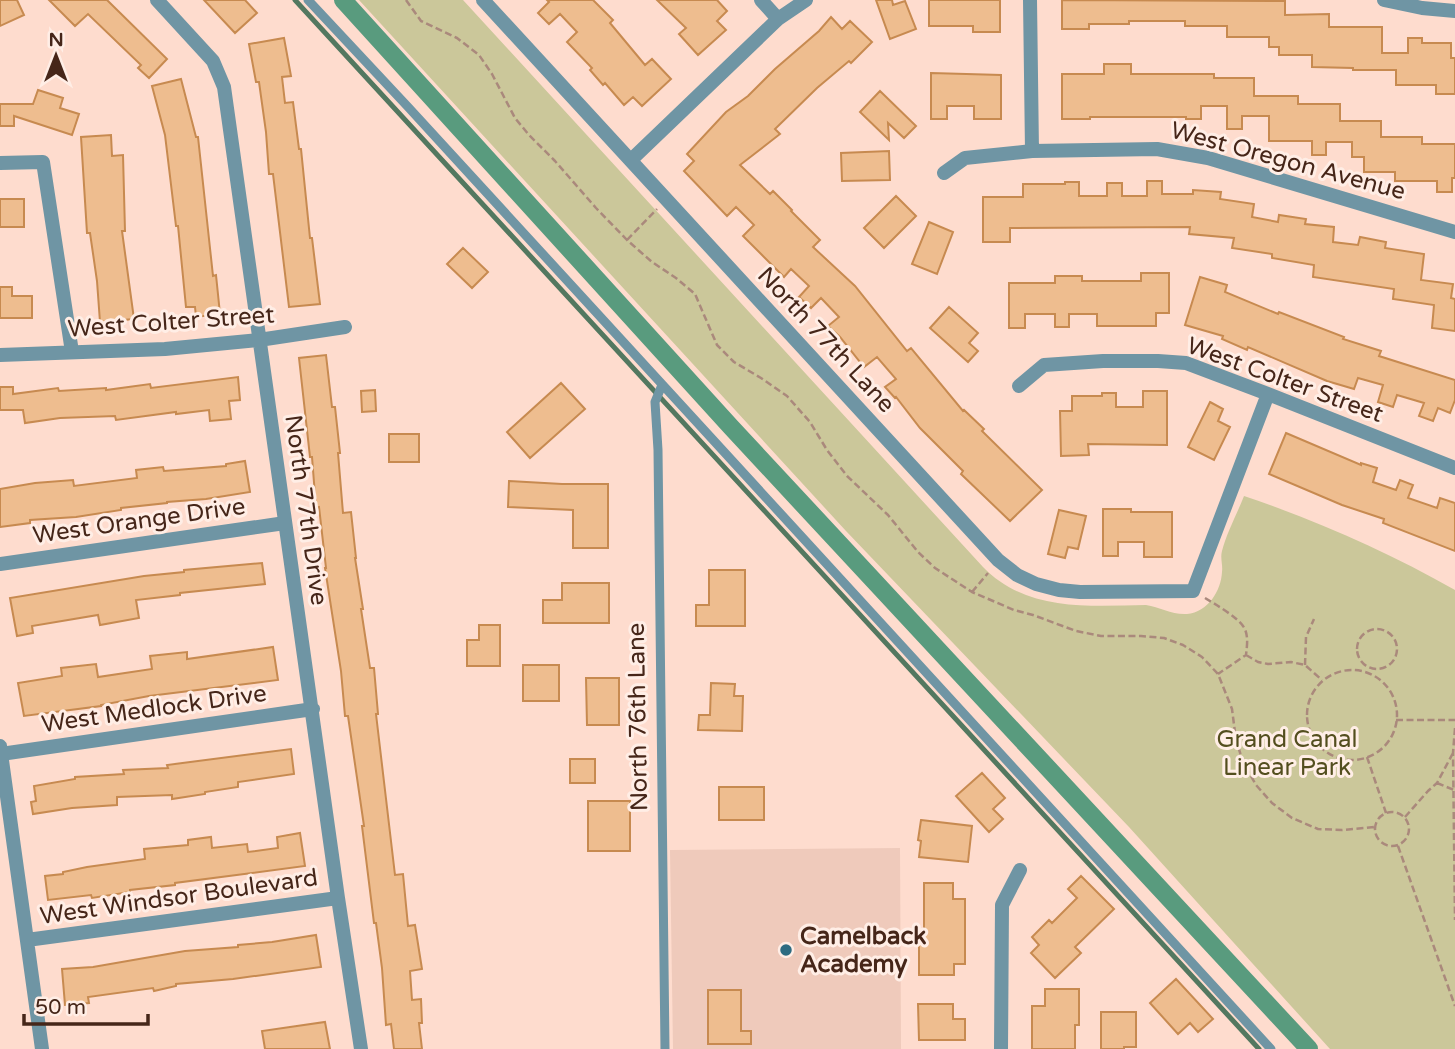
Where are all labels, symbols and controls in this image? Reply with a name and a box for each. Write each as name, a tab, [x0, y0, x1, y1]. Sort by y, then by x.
north arrow	[21, 21, 91, 91]
text: N	[48, 29, 64, 51]
street label: West Oregon Avenue	[1167, 116, 1409, 206]
street label: North 77th Lane	[751, 261, 901, 419]
street label: West Colter Street	[67, 300, 275, 344]
street label: West Colter Street	[1183, 331, 1387, 429]
street label: North 77th Drive	[278, 413, 334, 607]
street label: West Orange Drive	[31, 492, 247, 550]
street label: North 76th Lane	[622, 623, 654, 811]
street label: West Medlock Drive	[40, 679, 268, 739]
park label: Grand Canal Linear Park	[1216, 725, 1358, 782]
street label: West Windsor Boulevard	[38, 863, 320, 931]
place label: Camelback Academy	[800, 922, 926, 979]
marker: Camelback Academy	[778, 942, 794, 958]
scale bar	[24, 982, 149, 1026]
text: 50 m	[35, 995, 86, 1020]

